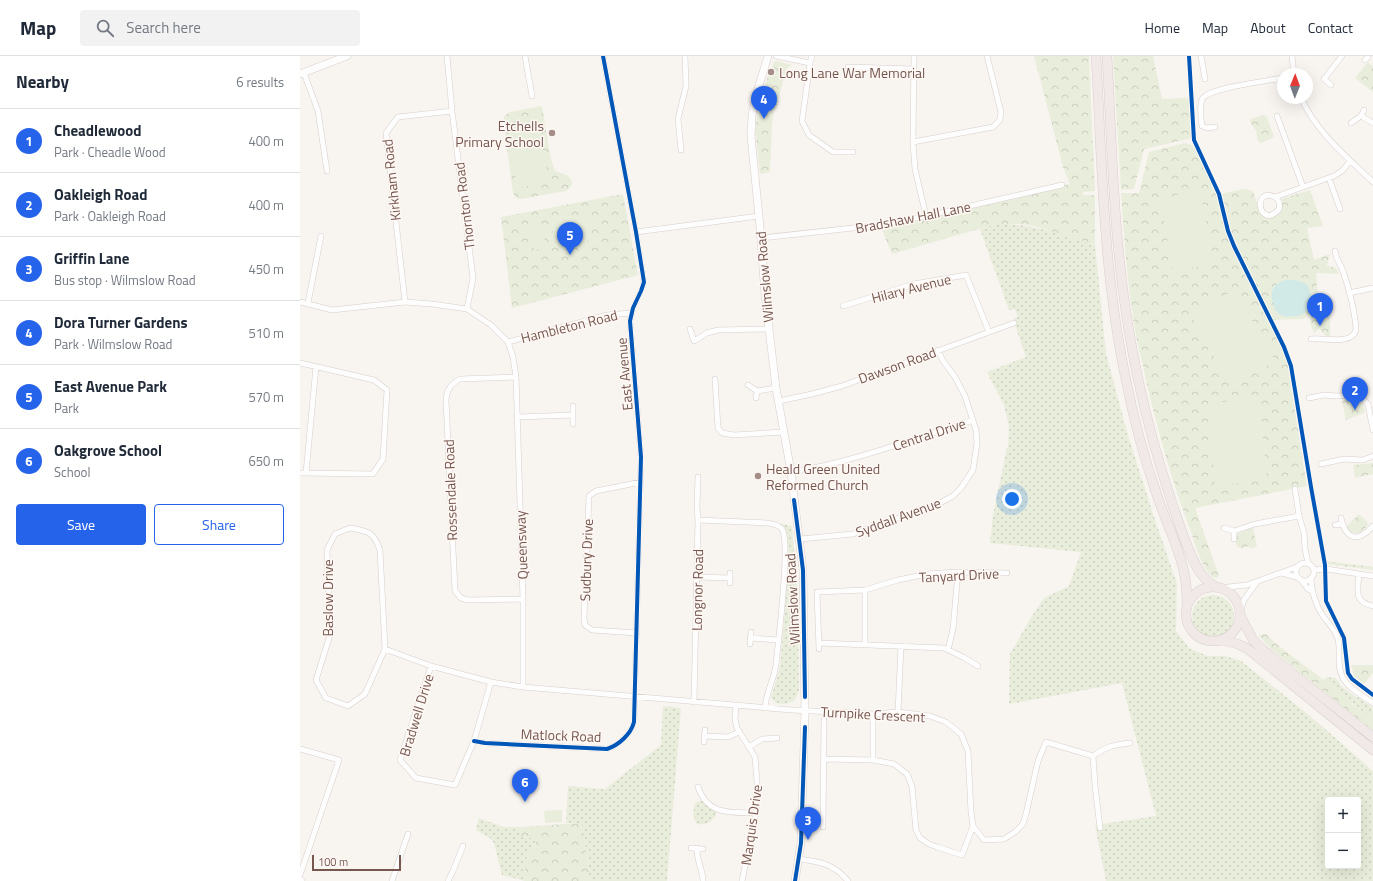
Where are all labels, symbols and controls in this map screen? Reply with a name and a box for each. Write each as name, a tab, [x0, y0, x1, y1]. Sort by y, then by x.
search box	[80, 10, 360, 46]
text: Map	[20, 13, 56, 42]
text: Search here	[126, 16, 201, 39]
icon: search	[94, 17, 116, 39]
text: Home	[1145, 17, 1180, 38]
text: Map	[1202, 17, 1228, 38]
text: About	[1250, 17, 1286, 38]
text: Contact	[1308, 17, 1353, 38]
place label: Long Lane War Memorial	[779, 62, 925, 83]
marker: Long Lane War Memorial	[766, 67, 776, 77]
north arrow	[1277, 68, 1313, 104]
text: Nearby	[16, 69, 69, 95]
text: 6 results	[236, 72, 284, 92]
pin: 4	[751, 86, 777, 119]
place label: Etchells Primary School	[455, 115, 544, 152]
text: Cheadlewood	[54, 119, 141, 142]
marker: Etchells Primary School	[547, 128, 557, 138]
text: 1	[25, 131, 33, 151]
text: 400 m	[248, 131, 284, 151]
street label: Kirkham Road	[376, 138, 406, 222]
text: Park · Cheadle Wood	[54, 142, 166, 162]
street label: Thornton Road	[448, 161, 480, 251]
text: Oakleigh Road	[54, 183, 147, 206]
text: 2	[25, 195, 33, 215]
text: 400 m	[248, 195, 284, 215]
street label: Bradshaw Hall Lane	[854, 196, 972, 238]
text: Park · Oakleigh Road	[54, 206, 166, 226]
pin: 5	[557, 222, 583, 255]
street label: Wilmslow Road	[750, 230, 778, 324]
text: Griffin Lane	[54, 247, 129, 270]
text: 3	[25, 259, 33, 279]
text: 450 m	[248, 259, 284, 279]
street label: Hilary Avenue	[869, 268, 953, 308]
text: Bus stop · Wilmslow Road	[54, 270, 196, 290]
pin: 1	[1307, 293, 1333, 326]
street label: Hambleton Road	[518, 304, 620, 348]
text: Dora Turner Gardens	[54, 311, 188, 334]
text: 4	[25, 323, 33, 343]
text: 510 m	[248, 323, 284, 343]
text: Park · Wilmslow Road	[54, 334, 172, 354]
street label: East Avenue	[610, 337, 638, 411]
street label: Dawson Road	[855, 341, 939, 389]
text: East Avenue Park	[54, 375, 167, 398]
pin: 2	[1342, 377, 1368, 410]
text: 5	[25, 387, 33, 407]
text: 570 m	[248, 387, 284, 407]
text: Park	[54, 398, 79, 418]
street label: Central Drive	[890, 412, 968, 456]
text: Oakgrove School	[54, 439, 162, 462]
street label: Rossendale Road	[438, 439, 462, 541]
text: 6	[25, 451, 33, 471]
text: 650 m	[248, 451, 284, 471]
place label: Heald Green United Reformed Church	[766, 458, 880, 495]
text: School	[54, 462, 90, 482]
marker: Heald Green United Reformed Church	[753, 471, 763, 481]
your location	[1002, 489, 1022, 509]
street label: Syddall Avenue	[852, 492, 944, 542]
button: Save	[16, 504, 146, 545]
button: Share	[154, 504, 284, 545]
street label: Queensway	[509, 510, 533, 580]
street label: Sudbury Drive	[574, 518, 598, 602]
street label: Longnor Road	[686, 549, 708, 631]
street label: Wilmslow Road	[779, 553, 805, 645]
street label: Baslow Drive	[317, 559, 338, 637]
street label: Tanyard Drive	[919, 562, 999, 588]
street label: Bradwell Drive	[393, 671, 439, 759]
street label: Turnpike Crescent	[820, 701, 926, 727]
street label: Matlock Road	[520, 723, 602, 747]
pin: 6	[512, 769, 538, 802]
street label: Marquis Drive	[735, 783, 767, 867]
map controls	[1325, 797, 1361, 869]
button: +	[1325, 797, 1361, 833]
pin: 3	[795, 807, 821, 840]
button: −	[1325, 833, 1361, 869]
scale bar	[312, 853, 401, 872]
text: 100 m	[318, 854, 348, 870]

